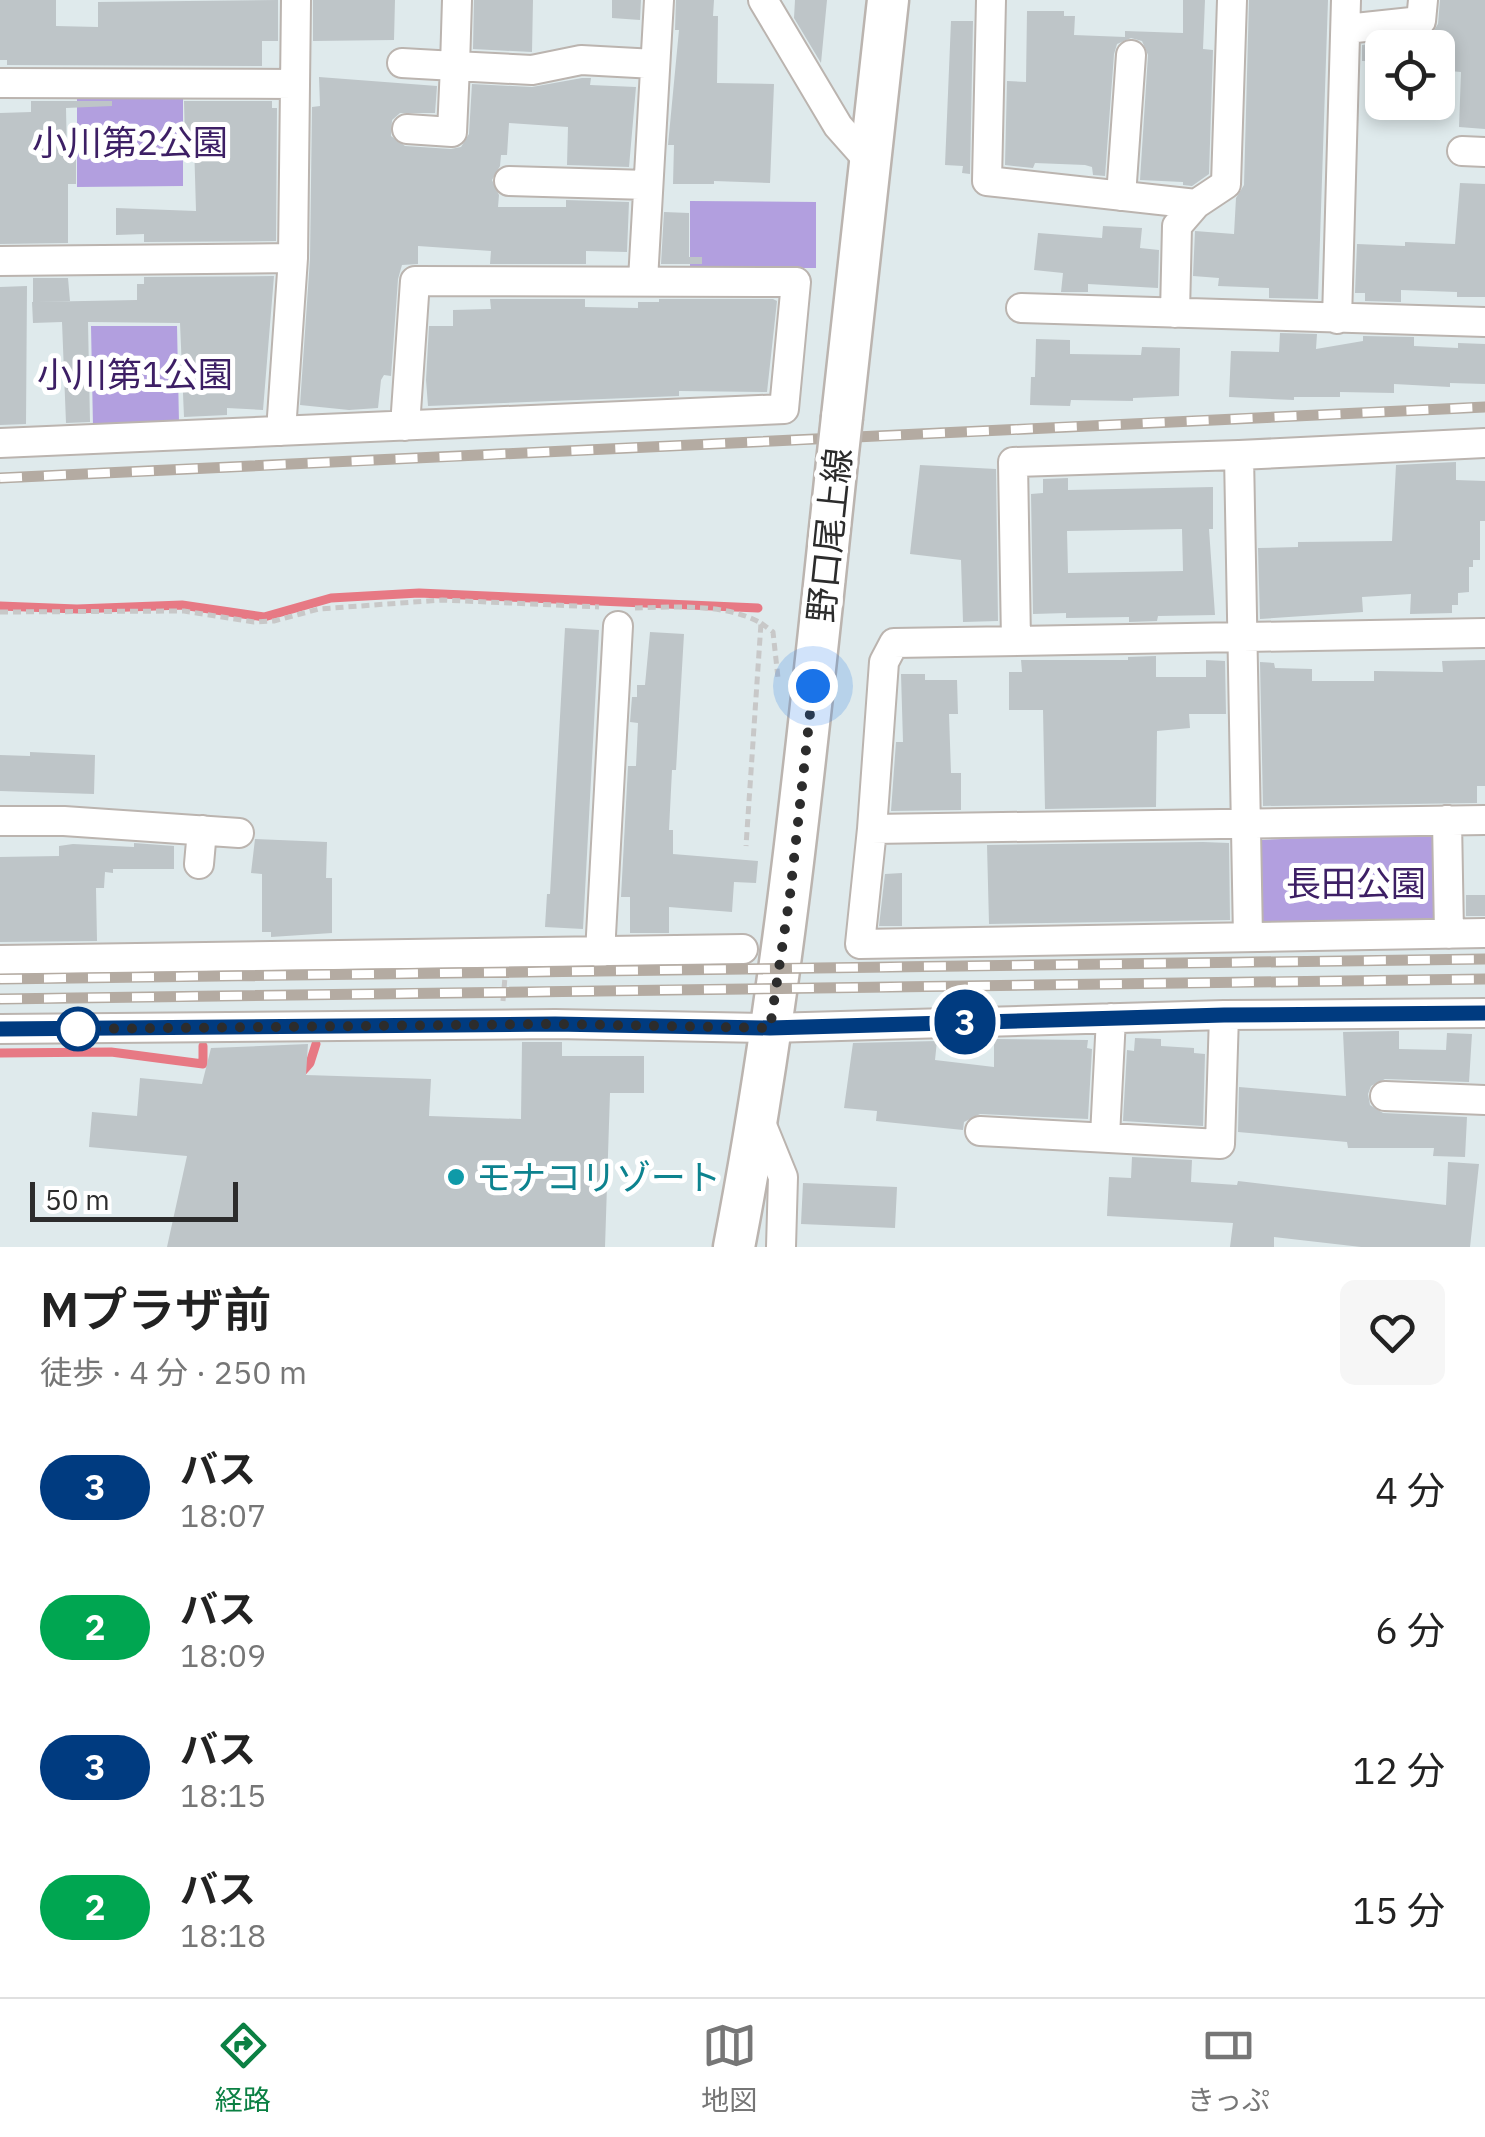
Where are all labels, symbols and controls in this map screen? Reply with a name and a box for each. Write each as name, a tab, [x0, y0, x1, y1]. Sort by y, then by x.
map controls	[1365, 30, 1455, 120]
button: locate	[1365, 30, 1455, 120]
park label: 小川第2公園	[32, 119, 228, 165]
park label: 小川第1公園	[37, 351, 233, 397]
street label: 野口尾上線	[797, 446, 861, 624]
your location	[788, 661, 838, 711]
park label: 長田公園	[1286, 860, 1426, 906]
line badge: 3	[932, 990, 998, 1054]
text: 3	[954, 999, 976, 1045]
unlabelled marker	[57, 1008, 99, 1050]
place label: モナコリゾート	[476, 1154, 721, 1200]
marker: モナコリゾート	[445, 1166, 467, 1188]
scale bar	[30, 1177, 238, 1222]
text: 50 m	[45, 1181, 110, 1218]
text: Mプラザ前	[40, 1278, 271, 1340]
button: heart	[1340, 1280, 1445, 1385]
text: 徒歩 · 4 分 · 250 m	[40, 1351, 307, 1393]
text: バス	[180, 1444, 256, 1493]
text: 3	[84, 1464, 106, 1510]
text: 4 分	[1375, 1465, 1445, 1514]
text: 18:07	[180, 1494, 266, 1536]
text: バス	[180, 1584, 256, 1633]
text: 2	[84, 1604, 106, 1650]
text: 6 分	[1375, 1605, 1445, 1654]
text: 18:09	[180, 1634, 266, 1676]
text: バス	[180, 1724, 256, 1773]
text: 3	[84, 1744, 106, 1790]
text: 12 分	[1352, 1745, 1445, 1794]
text: 18:15	[180, 1774, 266, 1816]
text: バス	[180, 1864, 256, 1913]
text: 2	[84, 1884, 106, 1930]
text: 15 分	[1352, 1885, 1445, 1934]
text: 18:18	[180, 1914, 266, 1956]
tab: 経路	[215, 2018, 271, 2118]
tab: 地図	[701, 2018, 757, 2118]
tab: きっぷ	[1187, 2018, 1270, 2118]

